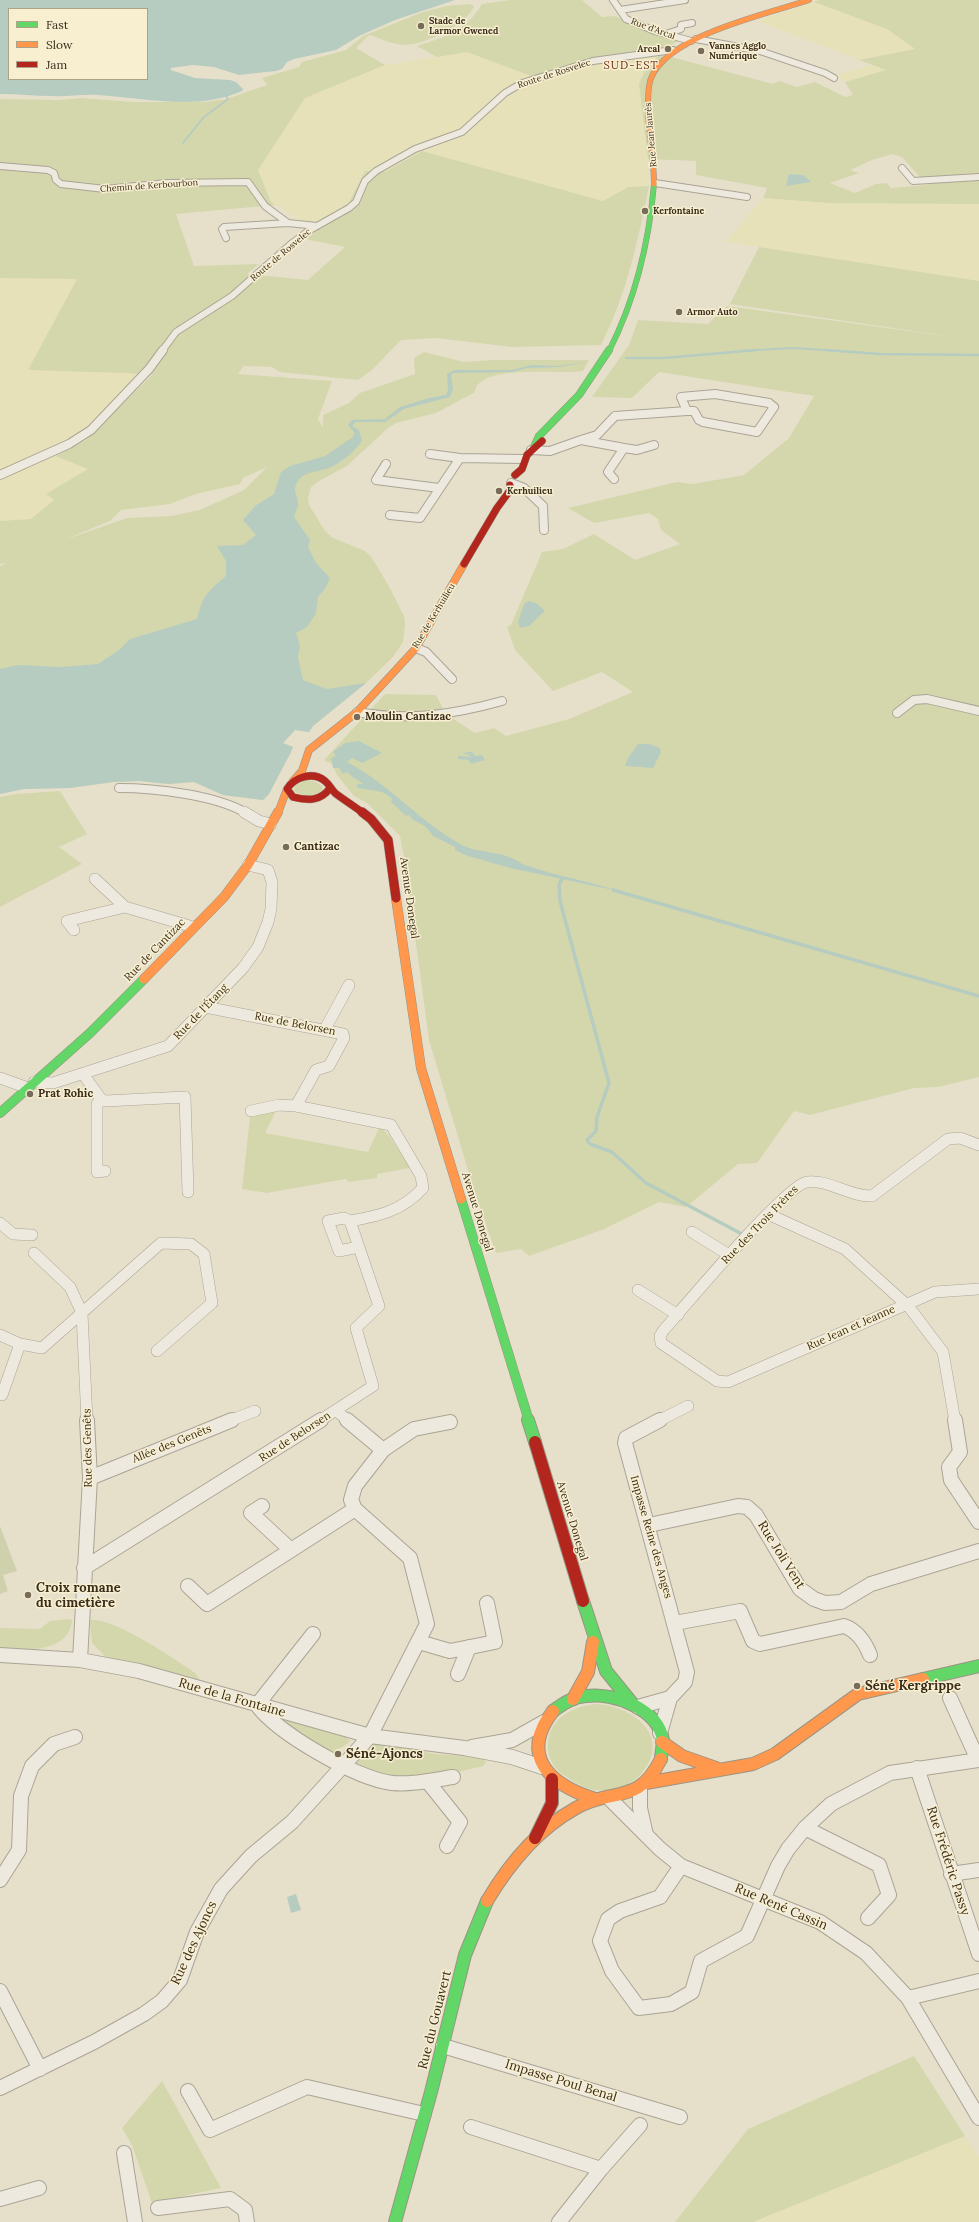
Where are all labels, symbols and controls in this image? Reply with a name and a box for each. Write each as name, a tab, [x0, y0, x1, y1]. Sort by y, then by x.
legend	[8, 8, 148, 80]
place label: Stade de Larmor Gwened	[429, 16, 498, 37]
street label: Rue d'Arcal	[629, 16, 677, 42]
text: Fast	[46, 17, 69, 32]
marker: Stade de Larmor Gwened	[416, 21, 426, 31]
text: Slow	[46, 37, 73, 52]
place label: Vannes Agglo Numérique	[709, 41, 766, 62]
place label: Arcal	[638, 44, 660, 54]
marker: Arcal	[663, 44, 673, 54]
marker: Vannes Agglo Numérique	[696, 46, 706, 56]
text: Jam	[46, 57, 67, 72]
street label: Route de Rosvelec	[516, 57, 592, 91]
district label: SUD-EST	[603, 59, 659, 73]
street label: Rue Jean Jaurès	[643, 102, 659, 168]
street label: Chemin de Kerbourbon	[100, 177, 198, 195]
marker: Kerfontaine	[640, 206, 650, 216]
place label: Kerfontaine	[653, 206, 704, 216]
street label: Route de Rosvelec	[248, 226, 314, 284]
marker: Armor Auto	[674, 307, 684, 317]
place label: Armor Auto	[687, 307, 738, 317]
marker: Kerhuilieu	[494, 486, 504, 496]
place label: Kerhuilieu	[507, 486, 552, 496]
street label: Rue de Kerhuilieu	[410, 581, 458, 651]
place label: Moulin Cantizac	[365, 710, 451, 724]
marker: Moulin Cantizac	[352, 712, 362, 722]
place label: Cantizac	[294, 840, 340, 854]
marker: Cantizac	[281, 842, 291, 852]
street label: Avenue Donegal	[397, 856, 421, 940]
street label: Rue de Cantizac	[122, 916, 188, 984]
street label: Rue de l'Étang	[171, 981, 231, 1043]
street label: Rue de Belorsen	[253, 1010, 337, 1038]
place label: Prat Rohic	[38, 1087, 93, 1101]
marker: Prat Rohic	[25, 1089, 35, 1099]
street label: Avenue Donegal	[459, 1171, 495, 1253]
street label: Rue des Trois Frères	[719, 1183, 801, 1267]
street label: Rue Jean et Jeanne	[805, 1303, 897, 1353]
street label: Rue des Genêts	[81, 1408, 95, 1488]
street label: Rue de Belorsen	[257, 1409, 333, 1465]
street label: Allée des Genêts	[130, 1422, 214, 1466]
street label: Impasse Reine des Anges	[627, 1474, 675, 1600]
street label: Avenue Donegal	[554, 1480, 590, 1562]
street label: Rue Joli Vent	[754, 1518, 808, 1592]
place label: Croix romane du cimetière	[36, 1580, 121, 1611]
marker: Croix romane du cimetière	[23, 1590, 33, 1600]
street label: Rue de la Fontaine	[177, 1675, 287, 1721]
place label: Séné Kergrippe	[865, 1678, 961, 1694]
marker: Séné Kergrippe	[852, 1681, 862, 1691]
place label: Séné-Ajoncs	[346, 1746, 423, 1762]
marker: Séné-Ajoncs	[333, 1749, 343, 1759]
street label: Rue Frédéric Passy	[923, 1805, 973, 1917]
street label: Rue René Cassin	[732, 1880, 830, 1934]
street label: Rue des Ajoncs	[168, 1899, 220, 1987]
street label: Rue du Gouavert	[415, 1969, 455, 2071]
street label: Impasse Poul Benal	[503, 2057, 619, 2105]

